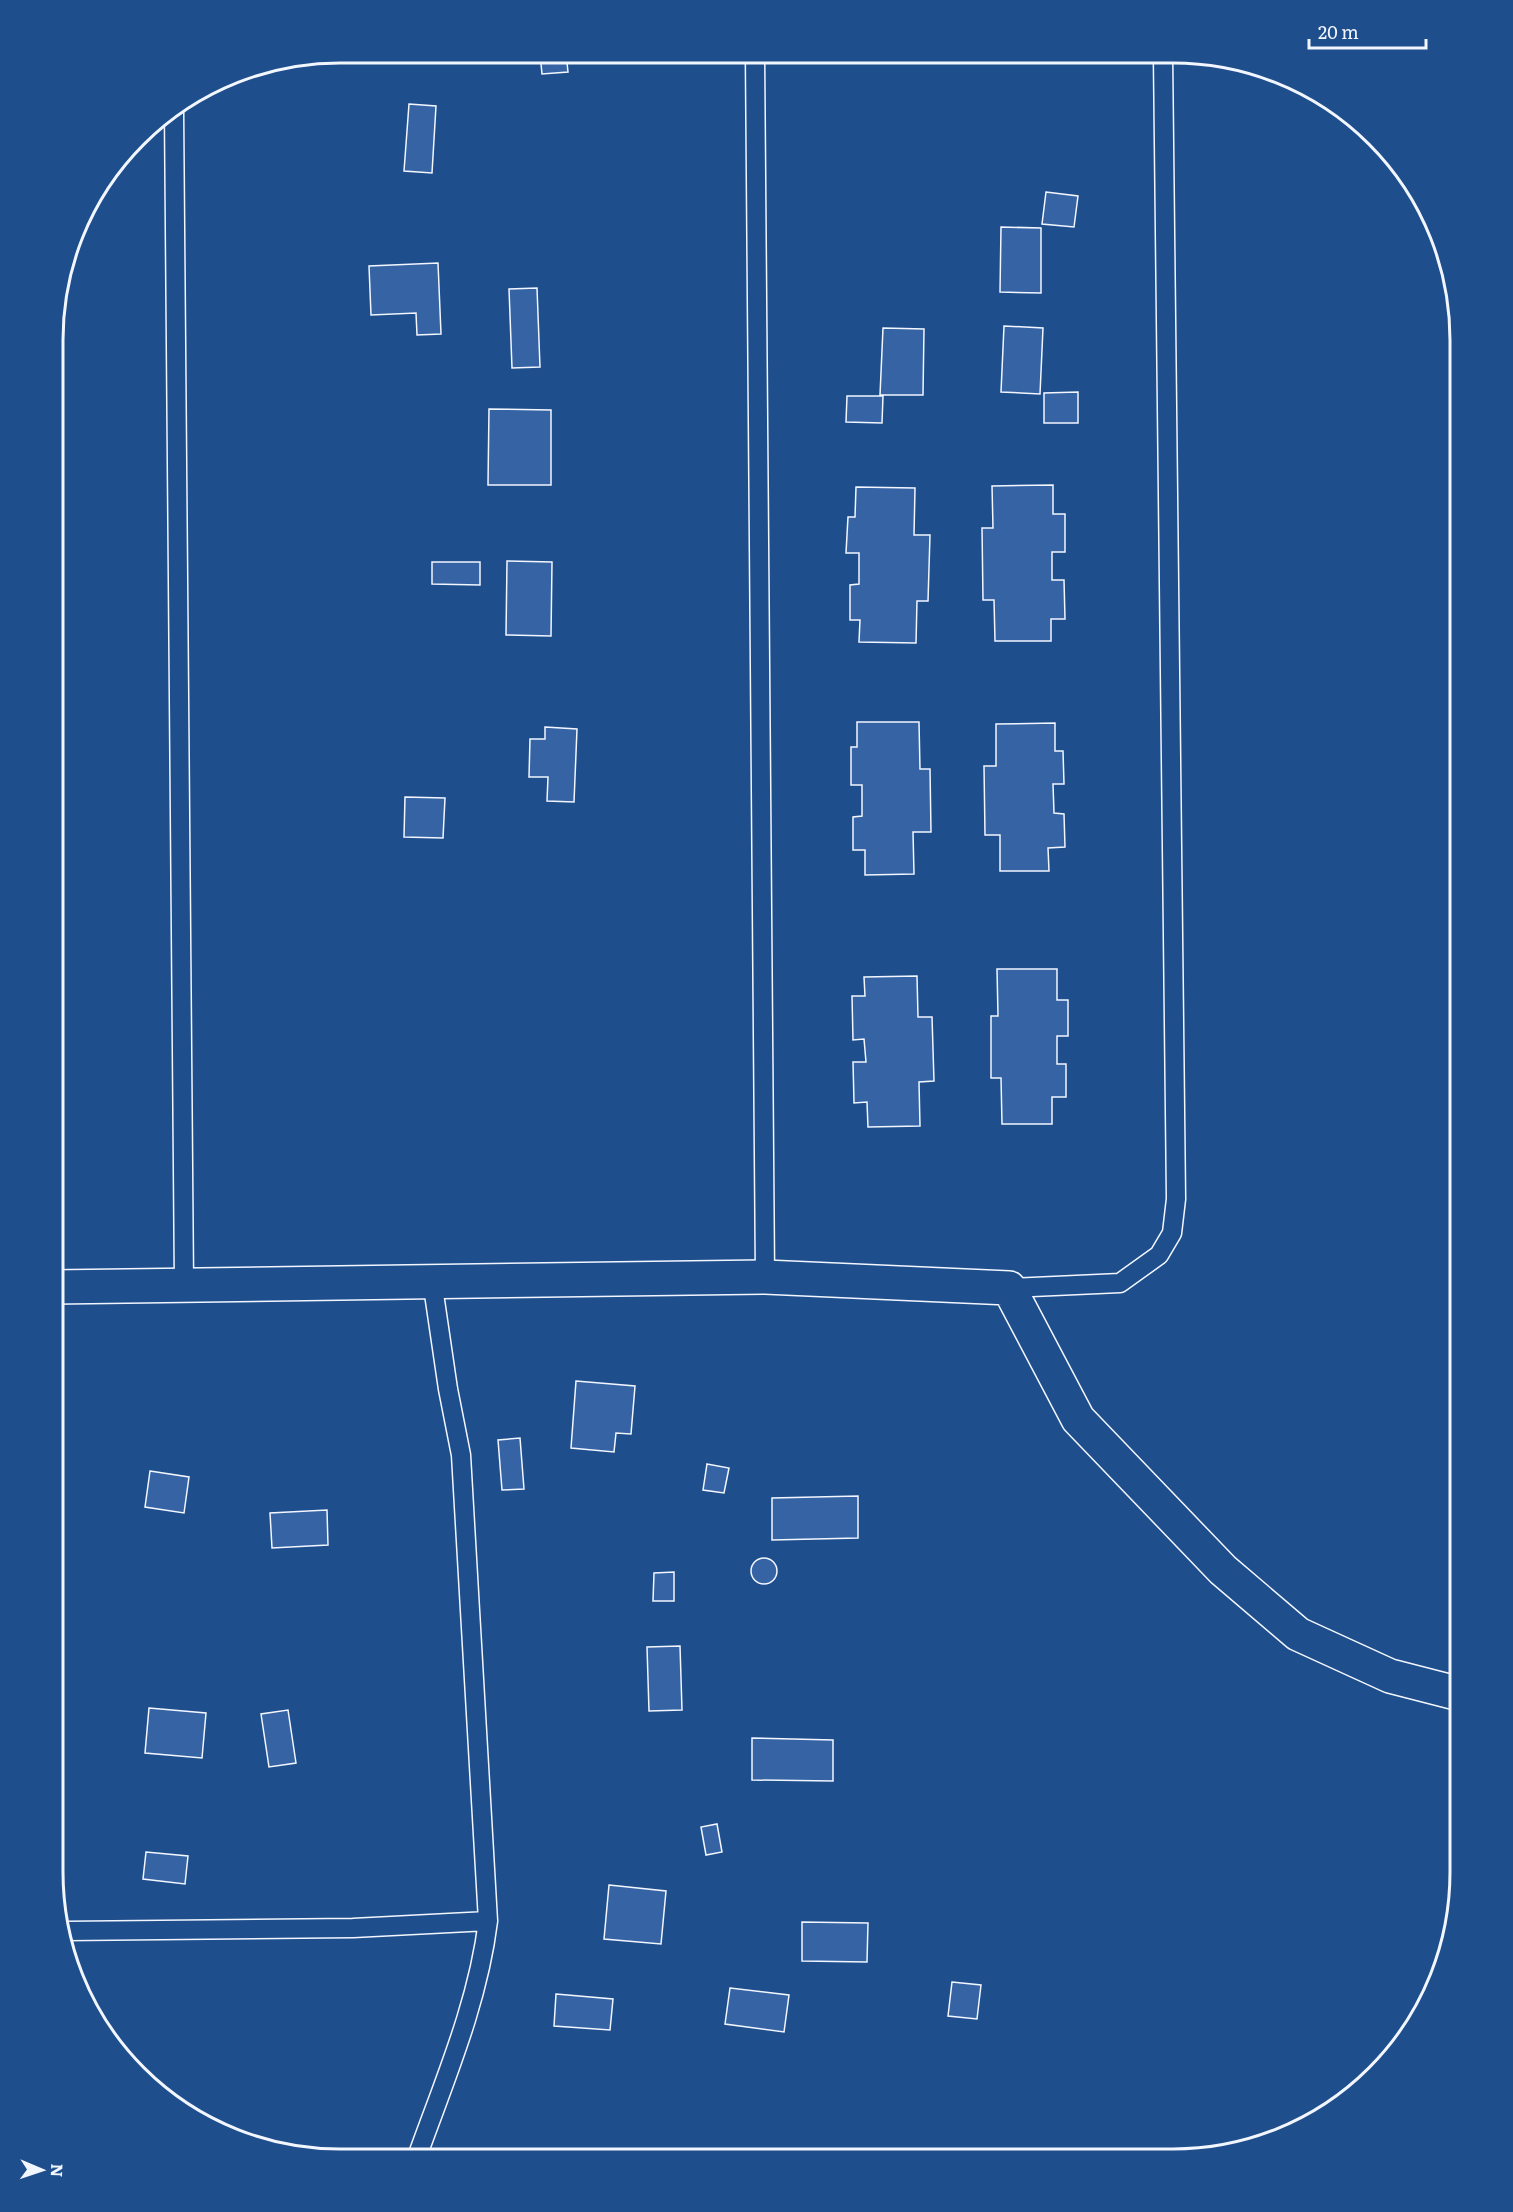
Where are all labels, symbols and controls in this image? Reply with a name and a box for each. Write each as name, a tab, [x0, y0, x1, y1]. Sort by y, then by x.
scale bar	[1309, 12, 1426, 50]
text: 20 m	[1318, 18, 1359, 45]
north arrow	[12, 2140, 72, 2200]
text: N	[46, 2163, 70, 2178]

